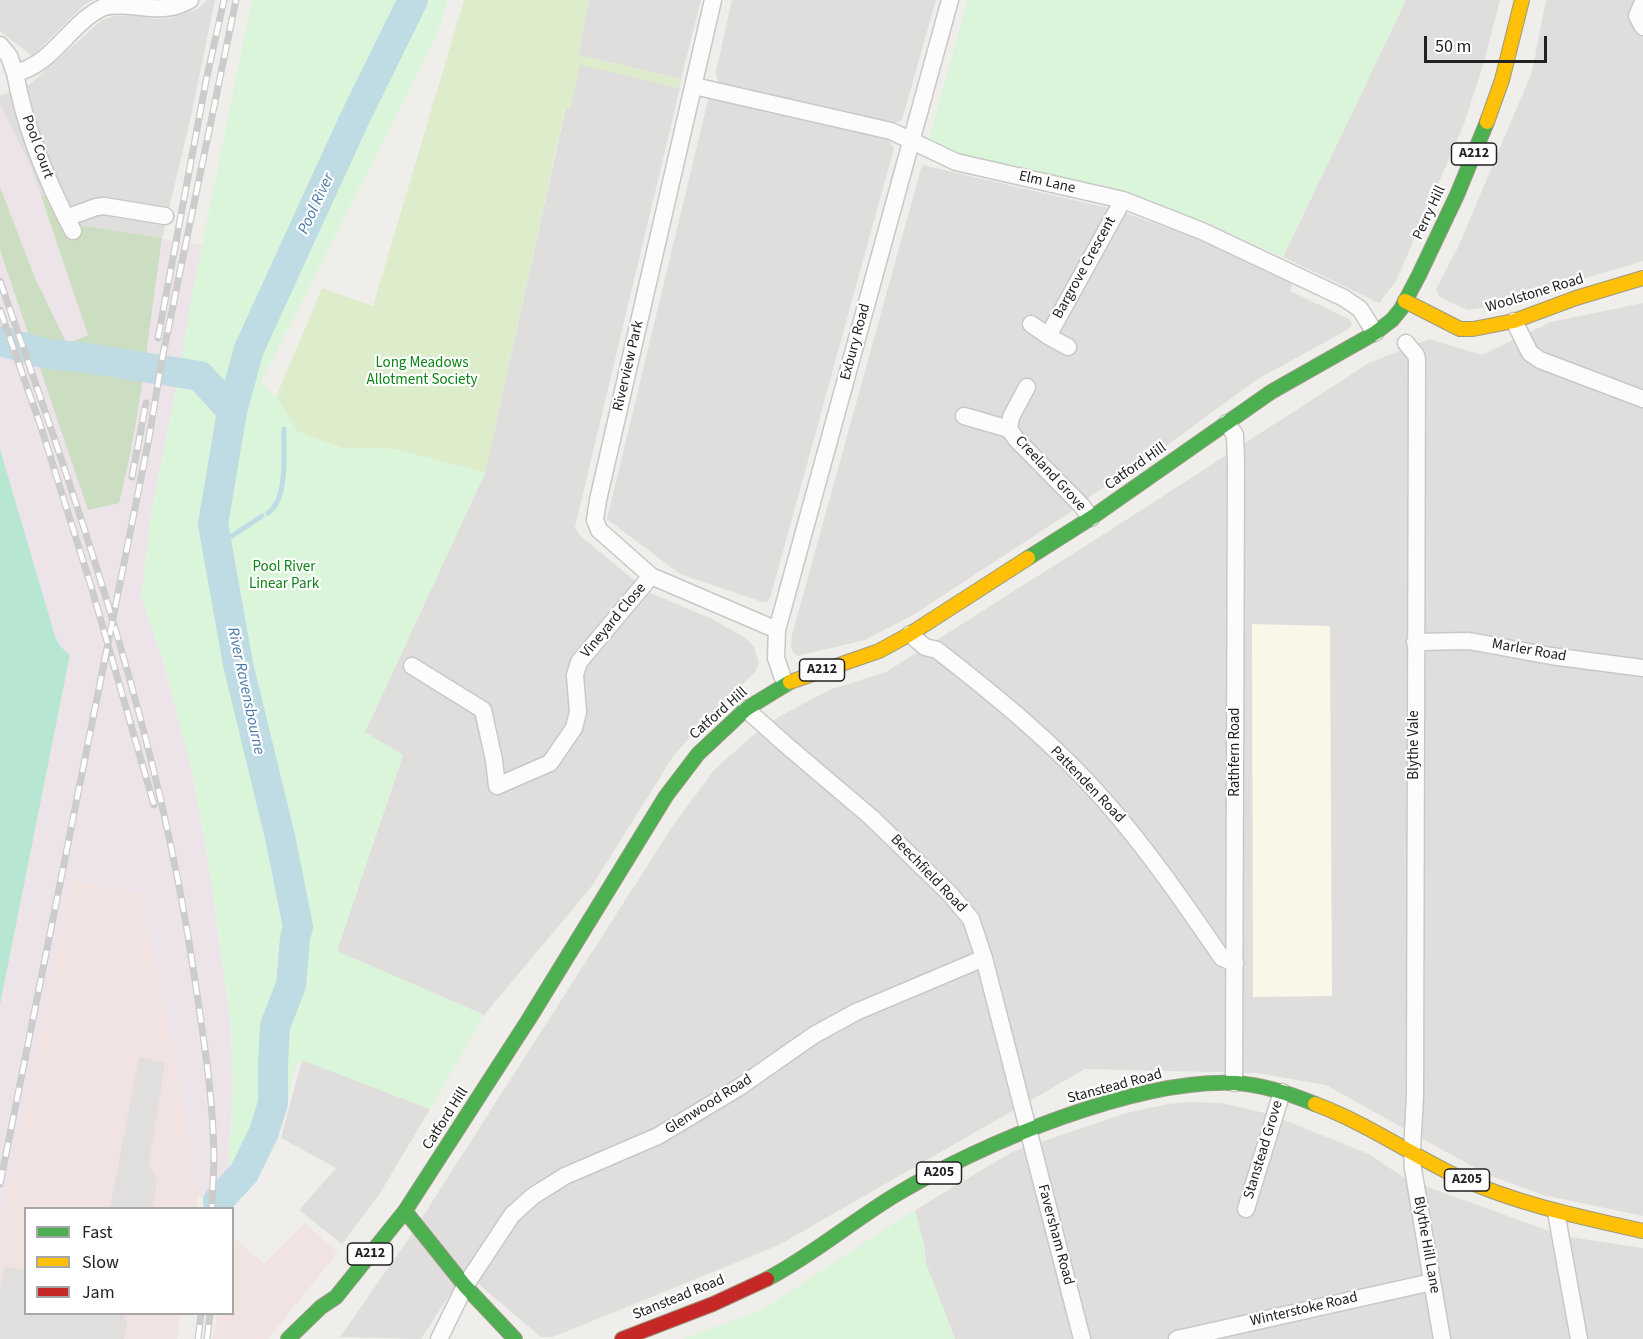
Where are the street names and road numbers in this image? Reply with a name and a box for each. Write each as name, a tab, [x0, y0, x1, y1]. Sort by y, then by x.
street label: Pool Court	[17, 113, 57, 181]
road number: A212	[1452, 143, 1496, 165]
street label: Elm Lane	[1017, 168, 1077, 198]
street label: Perry Hill	[1410, 183, 1450, 243]
street label: Bargrove Crescent	[1049, 214, 1121, 322]
street label: Woolstone Road	[1484, 271, 1586, 317]
street label: Exbury Road	[837, 302, 875, 382]
street label: Riverview Park	[610, 319, 648, 413]
street label: Creeland Grove	[1011, 433, 1089, 515]
street label: Catford Hill	[1102, 439, 1170, 495]
street label: Vineyard Close	[578, 580, 650, 662]
street label: Marler Road	[1490, 636, 1568, 666]
road number: A212	[800, 659, 844, 681]
street label: Catford Hill	[686, 684, 752, 744]
street label: Rathfern Road	[1227, 707, 1245, 797]
street label: Blythe Vale	[1406, 710, 1424, 780]
street label: Pattenden Road	[1046, 743, 1128, 827]
street label: Beechfield Road	[886, 831, 970, 917]
street label: Stanstead Road	[1066, 1066, 1164, 1108]
street label: Glenwood Road	[662, 1071, 756, 1139]
street label: Catford Hill	[419, 1084, 473, 1154]
street label: Stanstead Grove	[1240, 1099, 1288, 1201]
road number: A205	[916, 1162, 962, 1184]
road number: A205	[1444, 1169, 1490, 1191]
street label: Faversham Road	[1033, 1183, 1077, 1287]
street label: Blythe Hill Lane	[1409, 1195, 1443, 1295]
road number: A212	[348, 1243, 392, 1265]
street label: Stanstead Road	[631, 1271, 727, 1325]
street label: Winterstoke Road	[1248, 1289, 1360, 1331]

